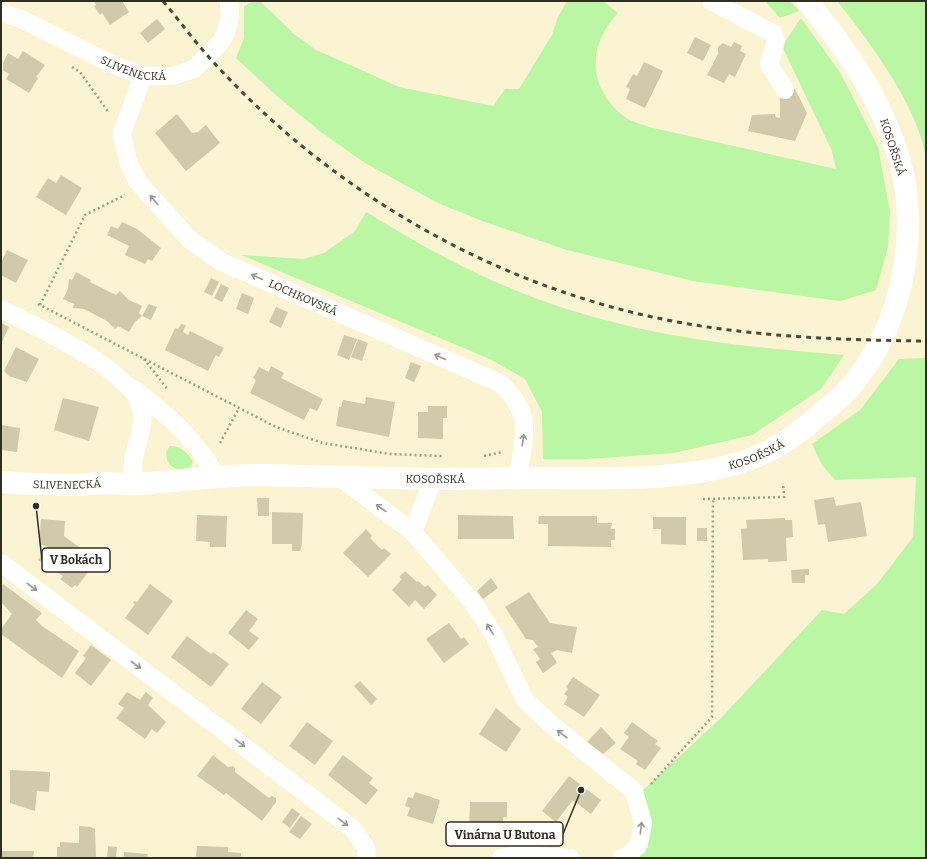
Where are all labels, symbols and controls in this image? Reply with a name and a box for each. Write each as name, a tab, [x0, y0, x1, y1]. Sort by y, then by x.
street label: SLIVENECKÁ	[98, 53, 166, 83]
street label: KOSOŘSKÁ	[877, 117, 909, 178]
one-way arrow	[150, 195, 159, 206]
one-way arrow	[251, 273, 263, 280]
street label: LOCHKOVSKÁ	[267, 277, 340, 319]
one-way arrow	[434, 353, 446, 360]
one-way arrow	[519, 434, 527, 447]
street label: KOSOŘSKÁ	[727, 437, 787, 472]
street label: KOSOŘSKÁ	[406, 472, 465, 486]
street label: SLIVENECKÁ	[33, 476, 102, 492]
one-way arrow	[376, 504, 387, 513]
callout: V Bokách	[42, 548, 110, 572]
text: V Bokách	[50, 553, 103, 567]
one-way arrow	[27, 582, 38, 591]
one-way arrow	[485, 623, 494, 634]
one-way arrow	[130, 661, 141, 669]
one-way arrow	[557, 730, 568, 738]
one-way arrow	[234, 739, 245, 748]
one-way arrow	[338, 817, 349, 826]
callout: Vinárna U Butona	[446, 822, 563, 846]
one-way arrow	[637, 822, 645, 835]
text: Vinárna U Butona	[455, 828, 556, 842]

